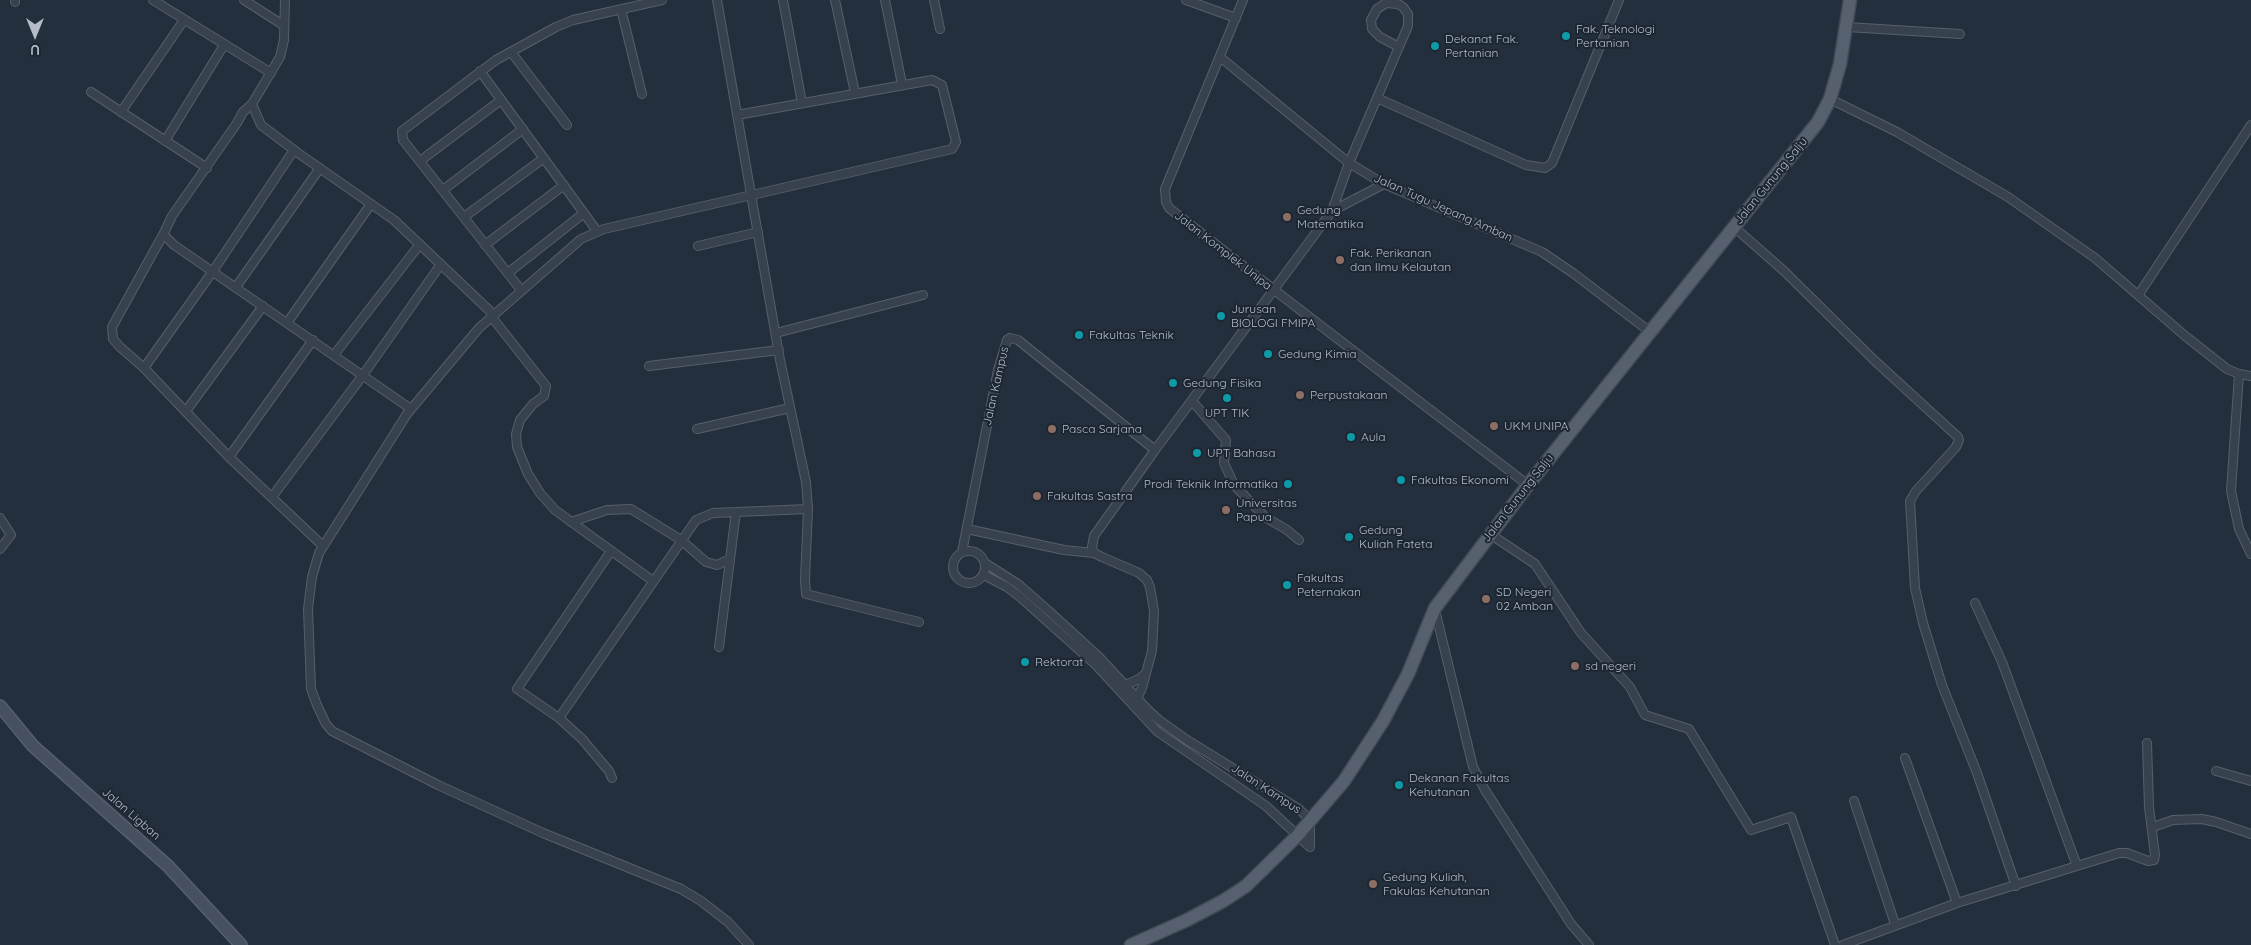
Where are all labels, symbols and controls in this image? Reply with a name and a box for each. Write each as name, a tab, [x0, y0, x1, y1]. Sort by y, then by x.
north arrow	[10, 10, 60, 60]
place label: Fak. Teknologi Pertanian	[1576, 22, 1655, 50]
marker: Fak. Teknologi Pertanian	[1560, 30, 1572, 42]
place label: Dekanat Fak. Pertanian	[1445, 32, 1518, 60]
marker: Dekanat Fak. Pertanian	[1429, 40, 1441, 52]
text: U	[30, 41, 40, 59]
street label: Jalan Gunung Salju	[1732, 135, 1810, 227]
street label: Jalan Tugu Jepang Amban	[1371, 171, 1515, 245]
place label: Gedung Matematika	[1297, 203, 1363, 231]
street label: Jalan Komplek Unipa	[1172, 209, 1274, 293]
marker: Gedung Matematika	[1281, 211, 1293, 223]
place label: Fak. Perikanan dan Ilmu Kelautan	[1350, 246, 1451, 274]
marker: Fak. Perikanan dan Ilmu Kelautan	[1334, 254, 1346, 266]
place label: Jurusan BIOLOGI FMIPA	[1231, 302, 1315, 330]
marker: Jurusan BIOLOGI FMIPA	[1215, 310, 1227, 322]
place label: Fakultas Teknik	[1089, 328, 1174, 342]
marker: Fakultas Teknik	[1073, 329, 1085, 341]
street label: Jalan Kampus	[980, 345, 1012, 427]
place label: Gedung Kimia	[1278, 347, 1357, 361]
marker: Gedung Kimia	[1262, 348, 1274, 360]
place label: Gedung Fisika	[1183, 376, 1261, 390]
marker: Gedung Fisika	[1167, 377, 1179, 389]
place label: Perpustakaan	[1310, 388, 1387, 402]
marker: Perpustakaan	[1294, 389, 1306, 401]
marker: UPT TIK	[1221, 392, 1233, 404]
place label: UPT TIK	[1205, 406, 1249, 420]
place label: UKM UNIPA	[1504, 419, 1569, 433]
marker: UKM UNIPA	[1488, 420, 1500, 432]
place label: Pasca Sarjana	[1062, 422, 1142, 436]
marker: Pasca Sarjana	[1046, 423, 1058, 435]
place label: Aula	[1361, 430, 1386, 444]
marker: Aula	[1345, 431, 1357, 443]
place label: UPT Bahasa	[1207, 446, 1275, 460]
marker: UPT Bahasa	[1191, 447, 1203, 459]
street label: Jalan Gunung Salju	[1479, 451, 1557, 545]
place label: Fakultas Ekonomi	[1411, 473, 1509, 487]
marker: Fakultas Ekonomi	[1395, 474, 1407, 486]
place label: Prodi Teknik Informatika	[1144, 477, 1278, 491]
marker: Prodi Teknik Informatika	[1282, 478, 1294, 490]
place label: Fakultas Sastra	[1047, 489, 1132, 503]
marker: Fakultas Sastra	[1031, 490, 1043, 502]
place label: Universitas Papua	[1236, 496, 1297, 524]
marker: Universitas Papua	[1220, 504, 1232, 516]
place label: Gedung Kuliah Fateta	[1359, 523, 1432, 551]
marker: Gedung Kuliah Fateta	[1343, 531, 1355, 543]
place label: Fakultas Peternakan	[1297, 571, 1361, 599]
marker: Fakultas Peternakan	[1281, 579, 1293, 591]
place label: SD Negeri 02 Amban	[1496, 585, 1553, 613]
marker: SD Negeri 02 Amban	[1480, 593, 1492, 605]
place label: Rektorat	[1035, 655, 1083, 669]
marker: Rektorat	[1019, 656, 1031, 668]
place label: sd negeri	[1585, 659, 1636, 673]
marker: sd negeri	[1569, 660, 1581, 672]
street label: Jalan Kampus	[1228, 761, 1304, 817]
place label: Dekanan Fakultas Kehutanan	[1409, 771, 1509, 799]
marker: Dekanan Fakultas Kehutanan	[1393, 779, 1405, 791]
street label: Jalan Ligban	[99, 785, 163, 843]
place label: Gedung Kuliah, Fakulas Kehutanan	[1383, 870, 1490, 898]
marker: Gedung Kuliah, Fakulas Kehutanan	[1367, 878, 1379, 890]

